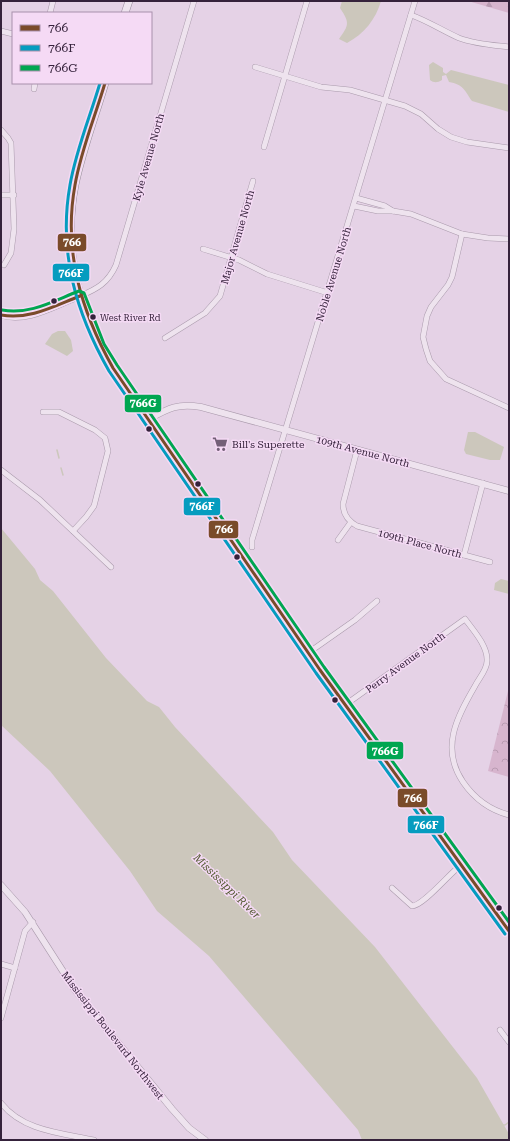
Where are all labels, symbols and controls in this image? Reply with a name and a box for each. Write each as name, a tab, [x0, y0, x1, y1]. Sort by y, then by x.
legend	[12, 12, 152, 84]
text: 766	[48, 21, 68, 35]
text: 766F	[48, 41, 75, 55]
text: 766G	[48, 61, 78, 75]
street label: Kyle Avenue North	[131, 112, 166, 202]
street label: Major Avenue North	[219, 188, 256, 286]
street label: Noble Avenue North	[314, 225, 353, 323]
line badge: 766	[57, 233, 87, 252]
text: 766	[63, 236, 81, 249]
line badge: 766F	[52, 263, 90, 282]
text: 766F	[58, 267, 84, 280]
unlabelled marker	[49, 296, 59, 306]
marker: West River Rd	[88, 312, 98, 322]
place label: West River Rd	[100, 313, 161, 323]
line badge: 766G	[124, 394, 162, 413]
text: 766G	[130, 397, 157, 410]
unlabelled marker	[144, 424, 154, 434]
street label: 109th Avenue North	[315, 434, 411, 469]
supermarket icon: Bill's Superette	[211, 435, 229, 453]
place label: Bill's Superette	[232, 439, 305, 450]
unlabelled marker	[193, 479, 203, 489]
line badge: 766F	[183, 497, 221, 516]
text: 766F	[189, 500, 215, 513]
line badge: 766	[208, 520, 239, 539]
text: 766	[215, 523, 233, 536]
street label: 109th Place North	[377, 527, 464, 560]
unlabelled marker	[232, 552, 242, 562]
street label: Perry Avenue North	[363, 630, 448, 695]
unlabelled marker	[330, 695, 340, 705]
line badge: 766G	[366, 741, 404, 760]
text: 766G	[372, 745, 399, 758]
line badge: 766	[397, 788, 428, 808]
text: 766	[404, 792, 422, 805]
line badge: 766F	[407, 815, 445, 834]
text: 766F	[413, 819, 439, 832]
water label: Mississippi River	[190, 851, 263, 922]
unlabelled marker	[494, 903, 504, 913]
street label: Mississippi Boulevard Northwest	[59, 969, 166, 1102]

